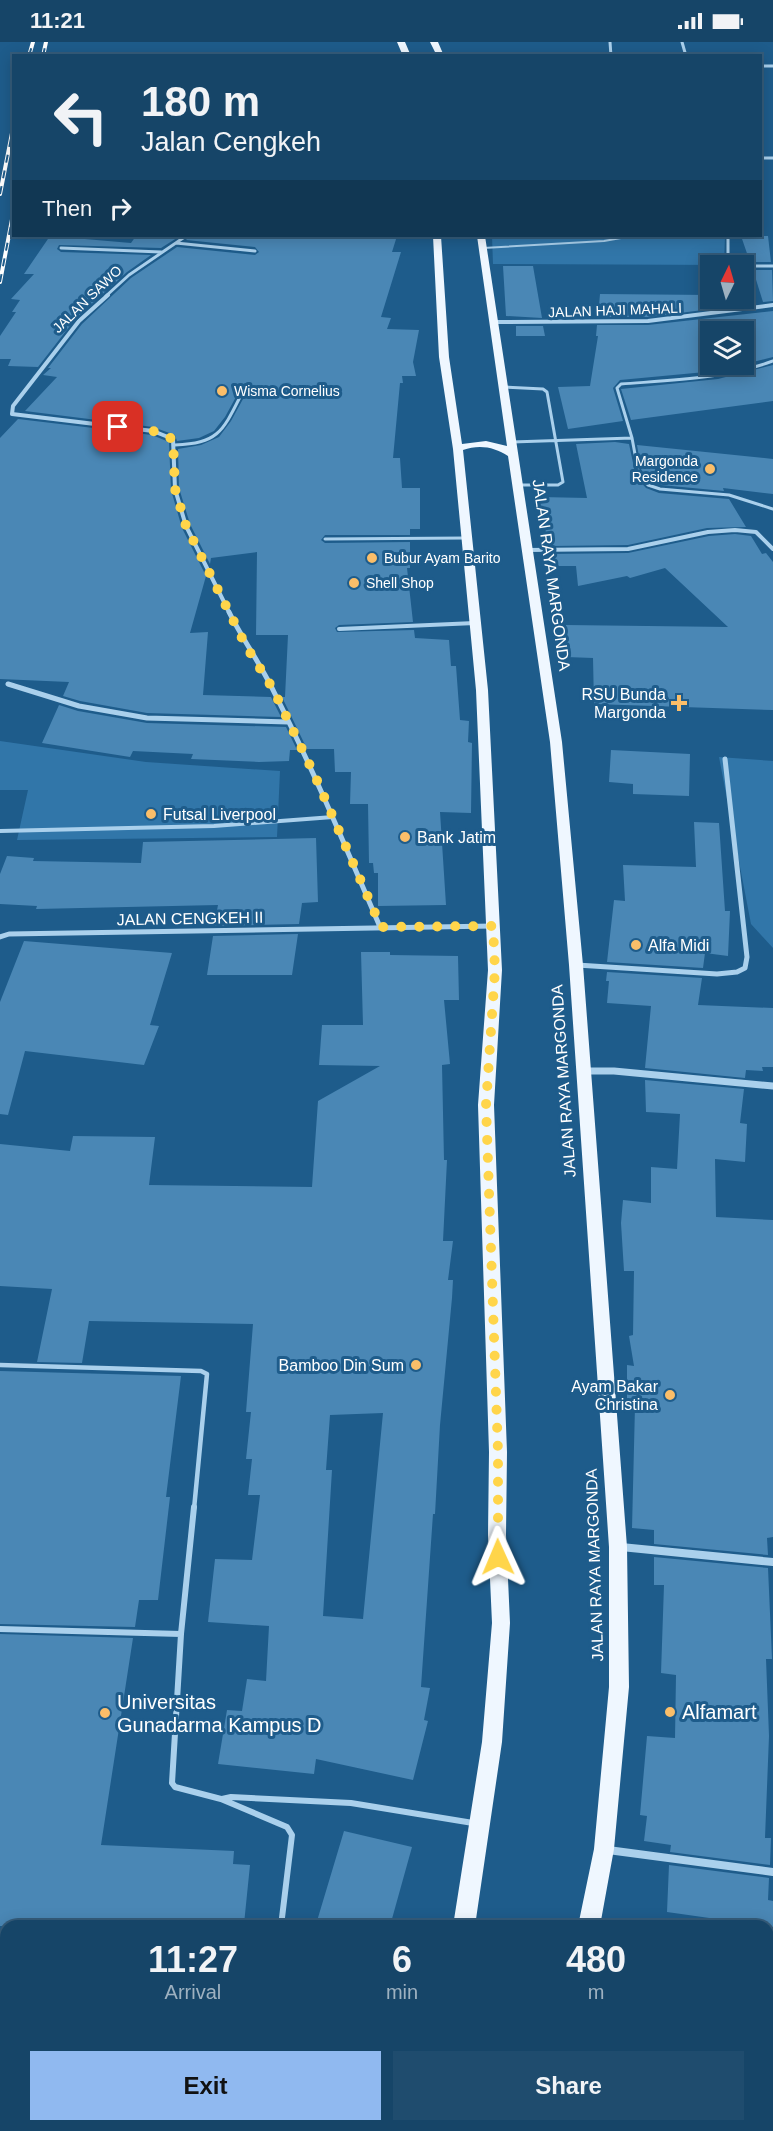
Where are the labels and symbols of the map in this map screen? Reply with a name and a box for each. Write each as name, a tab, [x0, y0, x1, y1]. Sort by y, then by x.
north arrow	[700, 255, 754, 309]
street label: JALAN SAWO	[49, 262, 125, 336]
street label: JALAN HAJI MAHALI	[548, 300, 682, 320]
place label: Wisma Cornelius	[234, 383, 340, 399]
marker: Wisma Cornelius	[215, 384, 229, 398]
pin	[92, 401, 143, 452]
place label: Margonda Residence	[632, 453, 698, 485]
marker: Margonda Residence	[703, 462, 717, 476]
street label: JALAN RAYA MARGONDA	[530, 478, 573, 672]
place label: Bubur Ayam Barito	[384, 550, 501, 566]
marker: Bubur Ayam Barito	[365, 551, 379, 565]
place label: Shell Shop	[366, 575, 434, 591]
marker: Shell Shop	[347, 576, 361, 590]
place label: RSU Bunda Margonda	[582, 686, 666, 721]
marker: RSU Bunda Margonda	[670, 694, 688, 712]
place label: Futsal Liverpool	[163, 806, 276, 823]
marker: Futsal Liverpool	[144, 807, 158, 821]
place label: Bank Jatim	[417, 829, 496, 846]
marker: Bank Jatim	[398, 830, 412, 844]
street label: JALAN CENGKEH II	[117, 909, 263, 928]
place label: Alfa Midi	[648, 937, 709, 954]
marker: Alfa Midi	[629, 938, 643, 952]
street label: JALAN RAYA MARGONDA	[548, 984, 579, 1178]
place label: Bamboo Din Sum	[279, 1357, 404, 1374]
marker: Bamboo Din Sum	[409, 1358, 423, 1372]
place label: Ayam Bakar Christina	[571, 1378, 659, 1413]
marker: Ayam Bakar Christina	[663, 1388, 677, 1402]
street label: JALAN RAYA MARGONDA	[583, 1468, 606, 1662]
position arrow	[466, 1525, 530, 1589]
place label: Universitas Gunadarma Kampus D	[117, 1691, 322, 1736]
place label: Alfamart	[682, 1701, 757, 1723]
marker: Alfamart	[663, 1705, 677, 1719]
marker: Universitas Gunadarma Kampus D	[98, 1706, 112, 1720]

